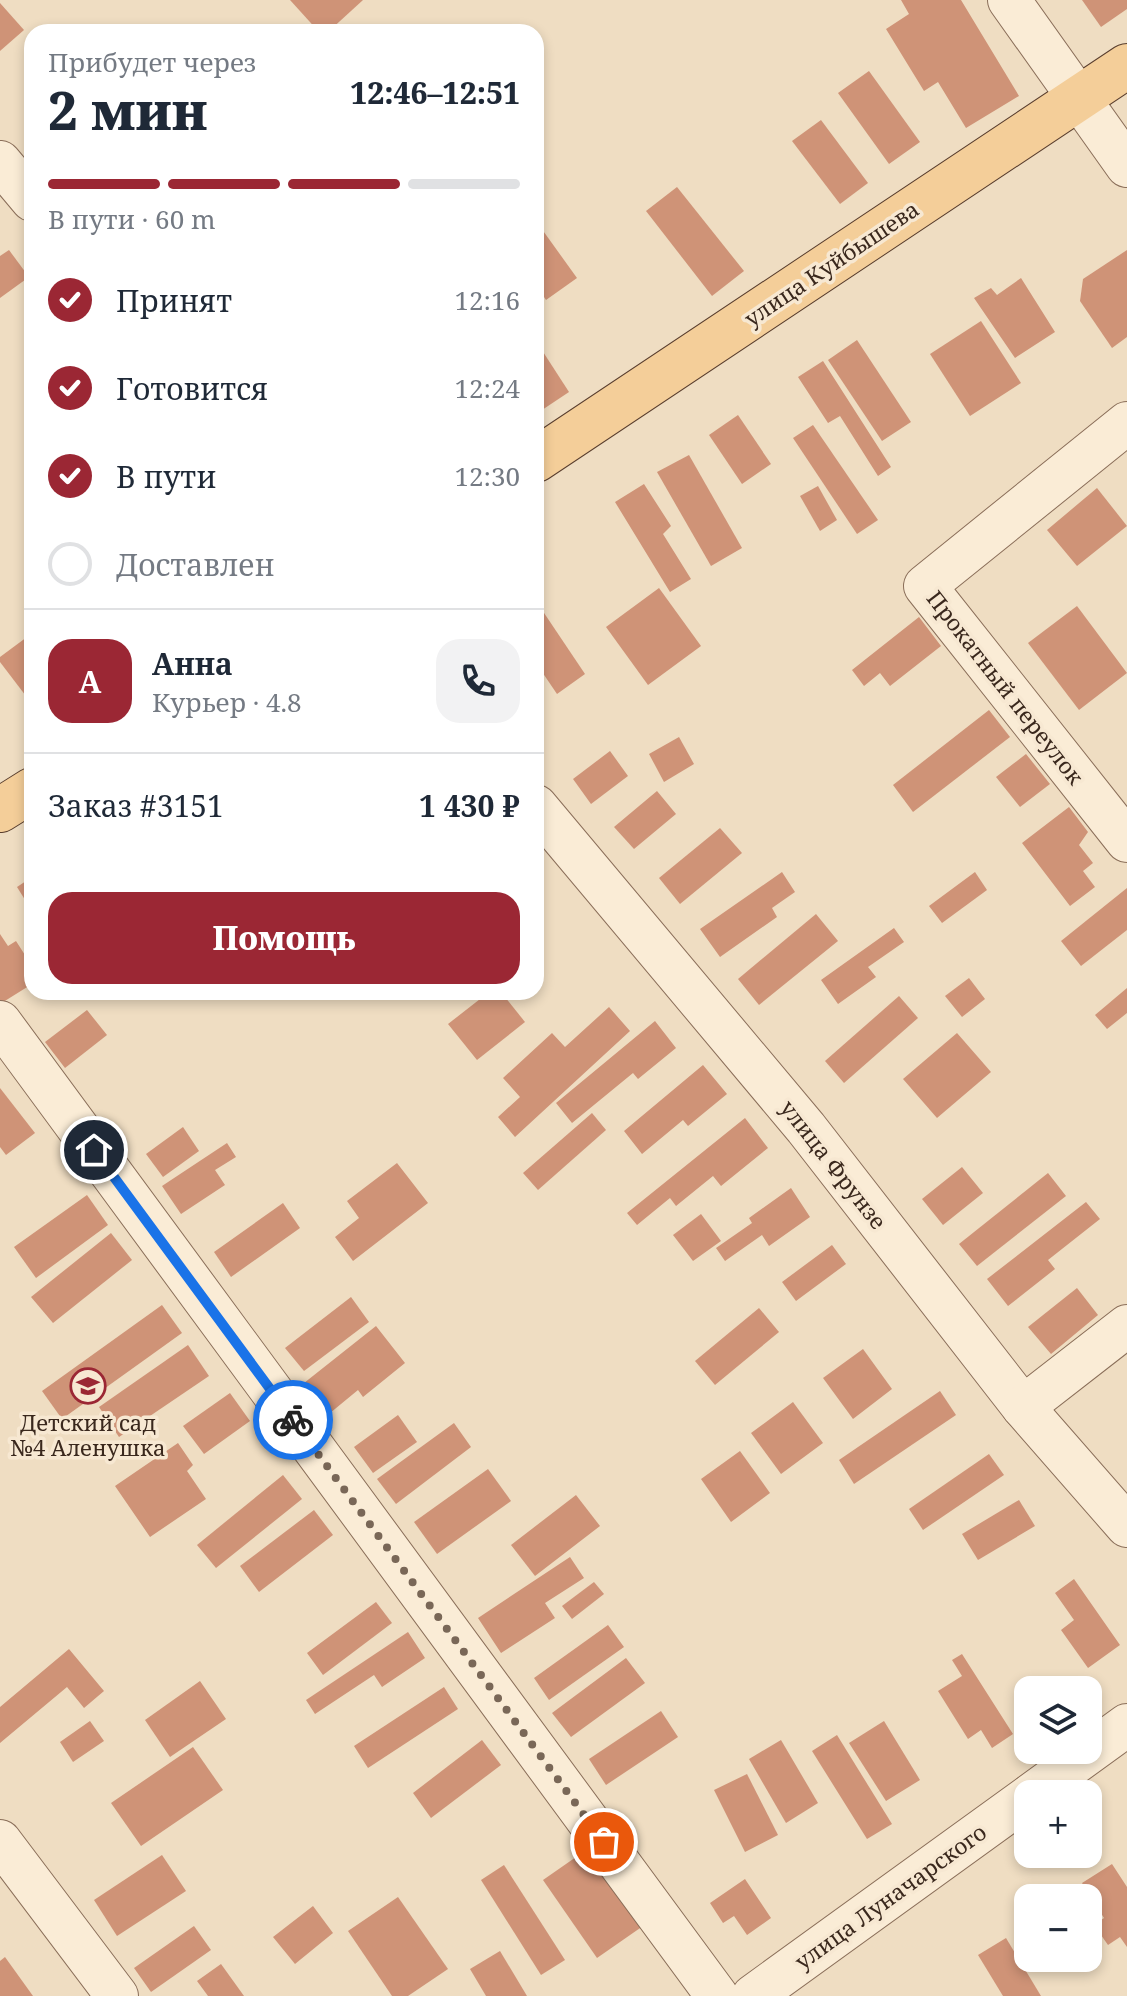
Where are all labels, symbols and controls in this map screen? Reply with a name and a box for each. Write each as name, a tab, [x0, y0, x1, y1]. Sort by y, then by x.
text: Прибудет через	[48, 44, 256, 80]
text: 12:46–12:51	[350, 72, 520, 113]
text: 2 мин	[48, 74, 207, 145]
street label: улица Куйбышева	[738, 193, 924, 333]
text: В пути · 60 m	[48, 201, 216, 237]
icon: check	[48, 278, 92, 322]
text: Принят	[116, 280, 232, 321]
text: 12:16	[454, 282, 520, 318]
icon: check	[48, 366, 92, 410]
text: Готовится	[116, 368, 268, 409]
text: 12:24	[454, 370, 520, 406]
icon: check	[48, 454, 92, 498]
text: В пути	[116, 456, 217, 497]
text: 12:30	[454, 458, 520, 494]
text: Доставлен	[116, 544, 275, 585]
street label: Прокатный переулок	[921, 584, 1092, 791]
button: phone	[436, 639, 520, 723]
text: Анна	[152, 643, 233, 684]
text: А	[79, 661, 101, 702]
text: Курьер · 4.8	[152, 684, 302, 720]
text: Заказ #3151	[48, 785, 224, 826]
text: 1 430 ₽	[419, 785, 520, 826]
button: Помощь	[48, 892, 520, 984]
street label: улица Фрунзе	[774, 1093, 894, 1235]
pin	[60, 1116, 128, 1184]
icon: home	[72, 1128, 116, 1172]
school or university icon: Детский сад №4 Аленушка	[69, 1367, 107, 1405]
courier	[253, 1380, 333, 1460]
icon: bike	[271, 1398, 315, 1442]
place label: Детский сад №4 Аленушка	[11, 1407, 165, 1462]
map controls	[1014, 1676, 1102, 1972]
button: layers	[1014, 1676, 1102, 1764]
button: +	[1014, 1780, 1102, 1868]
pin	[570, 1808, 638, 1876]
street label: улица Луначарского	[788, 1816, 992, 1976]
icon: bag	[582, 1820, 626, 1864]
button: −	[1014, 1884, 1102, 1972]

